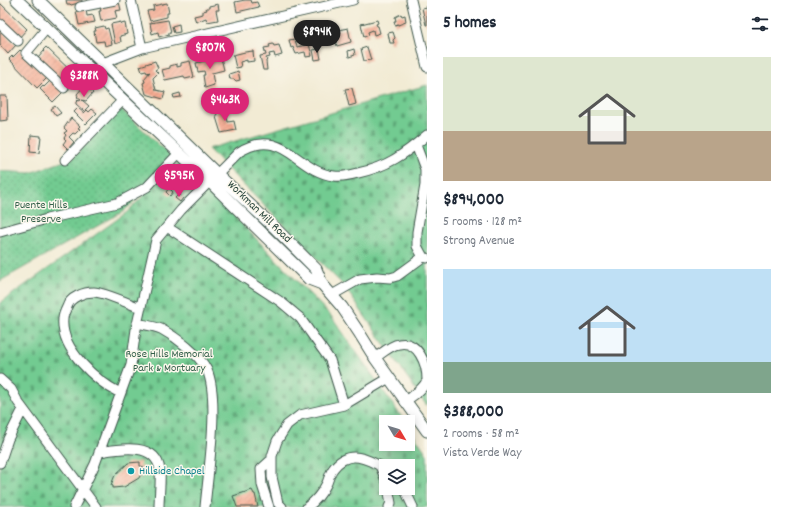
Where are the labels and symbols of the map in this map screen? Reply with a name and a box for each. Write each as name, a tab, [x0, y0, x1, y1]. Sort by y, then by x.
pin: $894K	[289, 20, 345, 54]
pin: $807K	[182, 36, 238, 70]
pin: $388K	[56, 64, 112, 98]
pin: $463K	[197, 88, 253, 122]
pin: $595K	[151, 164, 207, 198]
street label: Workman Mill Road	[223, 177, 295, 247]
park label: Puente Hills Preserve	[14, 197, 68, 228]
park label: Rose Hills Memorial Park & Mortuary	[125, 346, 213, 377]
north arrow	[379, 415, 415, 451]
place label: Hillside Chapel	[139, 463, 205, 480]
marker: Hillside Chapel	[126, 466, 136, 476]

